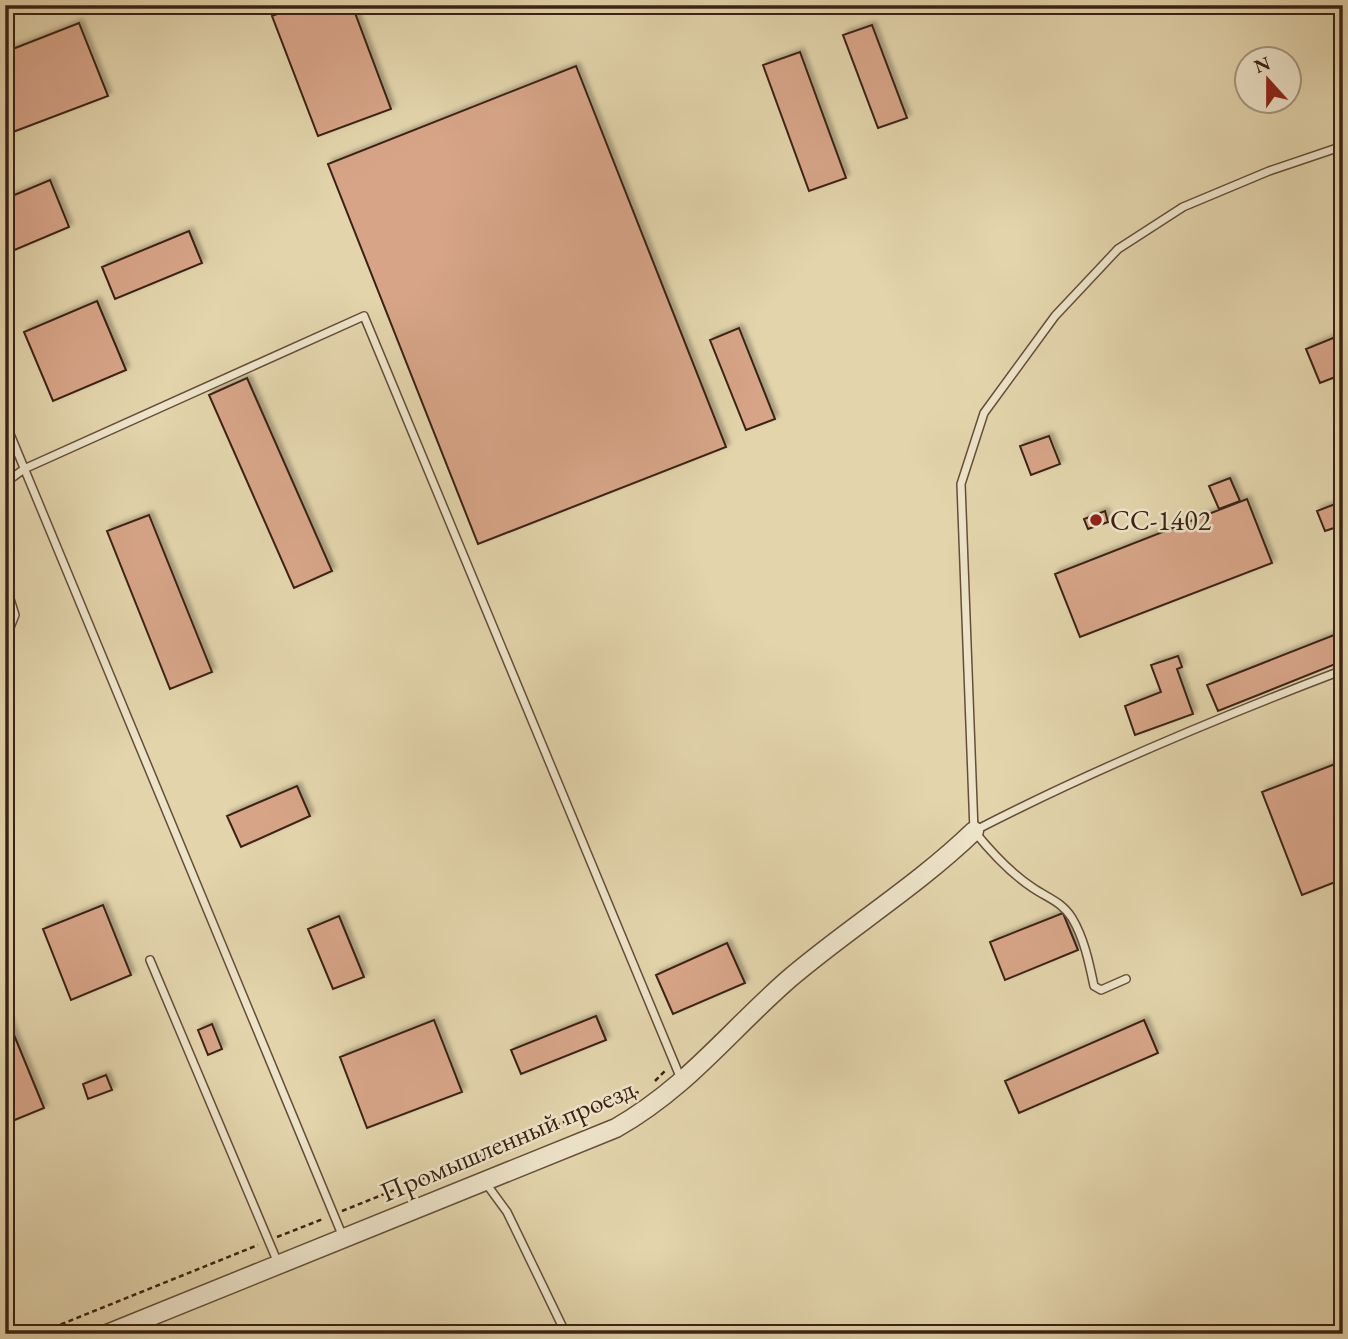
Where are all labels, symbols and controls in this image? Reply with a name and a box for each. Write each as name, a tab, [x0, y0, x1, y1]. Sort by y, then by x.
north arrow	[1232, 46, 1302, 116]
text: N	[1250, 50, 1274, 79]
place label: СС-1402	[1110, 502, 1212, 538]
marker: СС-1402	[1088, 512, 1104, 528]
street label: Промышленный проезд	[374, 1070, 640, 1210]

